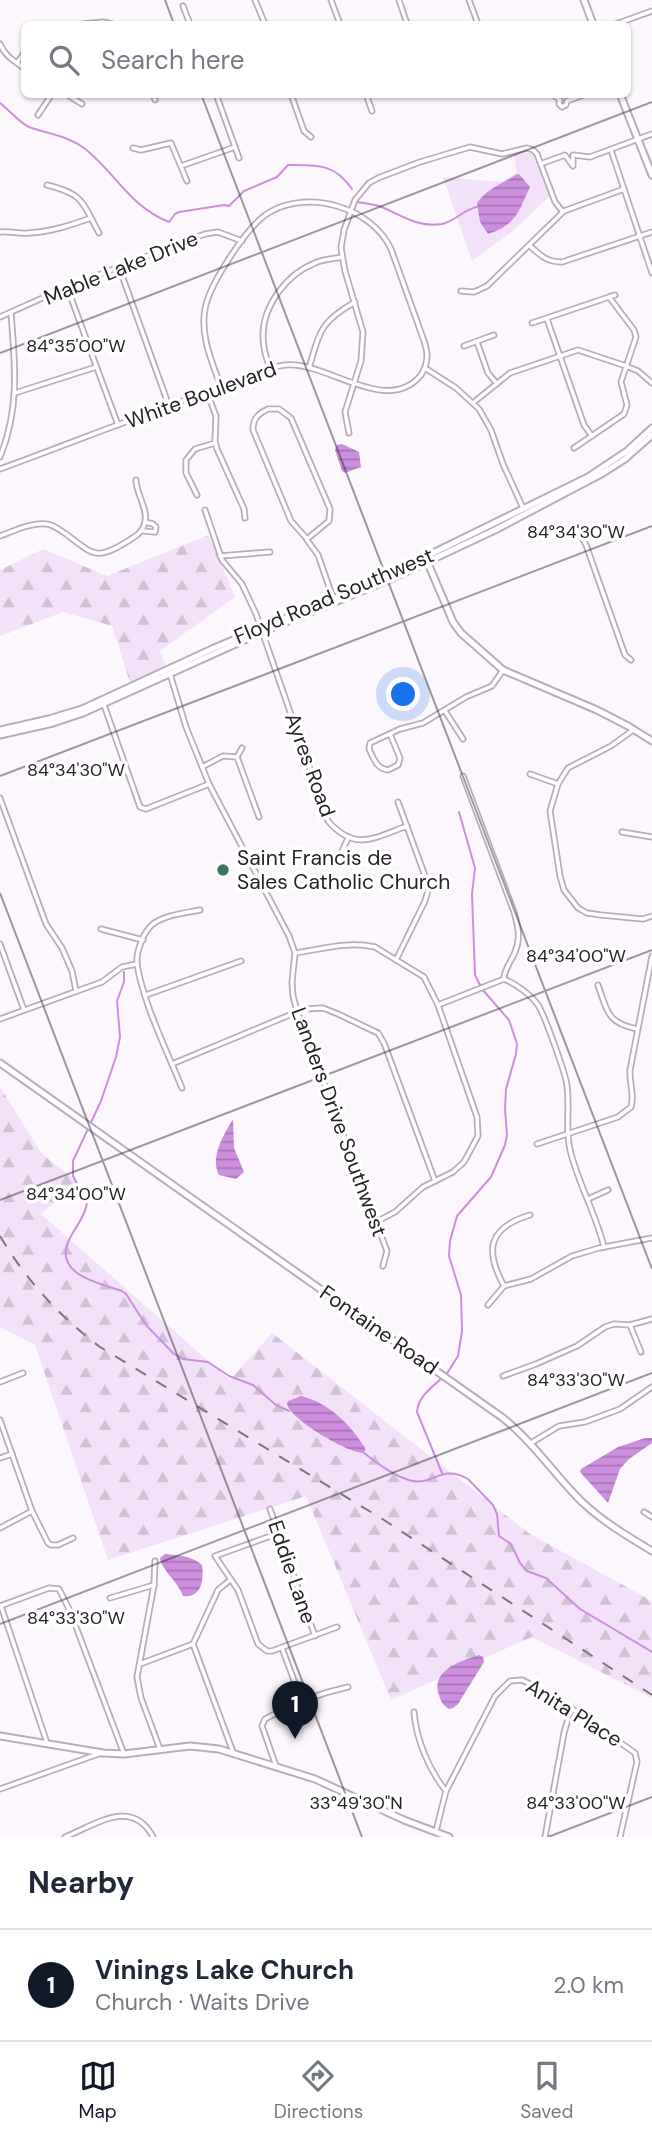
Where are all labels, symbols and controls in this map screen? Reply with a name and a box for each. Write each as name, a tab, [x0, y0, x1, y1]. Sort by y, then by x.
search box	[21, 21, 631, 98]
icon: search	[45, 41, 83, 79]
text: Search here	[101, 43, 244, 77]
street label: Mable Lake Drive	[40, 224, 202, 312]
text: 84°35'00"W	[26, 334, 126, 358]
street label: White Boulevard	[122, 355, 280, 435]
text: 84°34'30"W	[527, 520, 625, 544]
street label: Floyd Road Southwest	[230, 541, 438, 651]
your location	[386, 677, 420, 711]
street label: Ayres Road	[278, 709, 342, 821]
text: 84°34'30"W	[27, 758, 125, 782]
place label: Saint Francis de Sales Catholic Church	[237, 844, 450, 896]
marker: Saint Francis de Sales Catholic Church	[215, 862, 231, 878]
text: 84°34'00"W	[526, 944, 626, 968]
street label: Landers Drive Southwest	[285, 1004, 393, 1240]
text: 84°34'00"W	[26, 1182, 126, 1206]
street label: Fontaine Road	[314, 1279, 444, 1381]
text: 84°33'30"W	[527, 1368, 625, 1392]
street label: Eddie Lane	[261, 1517, 323, 1627]
text: 84°33'30"W	[27, 1606, 125, 1630]
street label: Anita Place	[521, 1672, 627, 1754]
pin: 1	[272, 1681, 318, 1739]
text: 33°49'30"N	[309, 1791, 403, 1815]
text: 84°33'00"W	[526, 1791, 626, 1815]
text: Nearby	[28, 1863, 134, 1902]
text: Vinings Lake Church	[95, 1953, 354, 1987]
text: 1	[47, 1970, 55, 2000]
text: 2.0 km	[553, 1970, 624, 2000]
text: Church · Waits Drive	[95, 1987, 309, 2017]
tab: Map	[79, 2057, 117, 2124]
tab: Directions	[274, 2057, 363, 2124]
tab: Saved	[520, 2057, 573, 2124]

